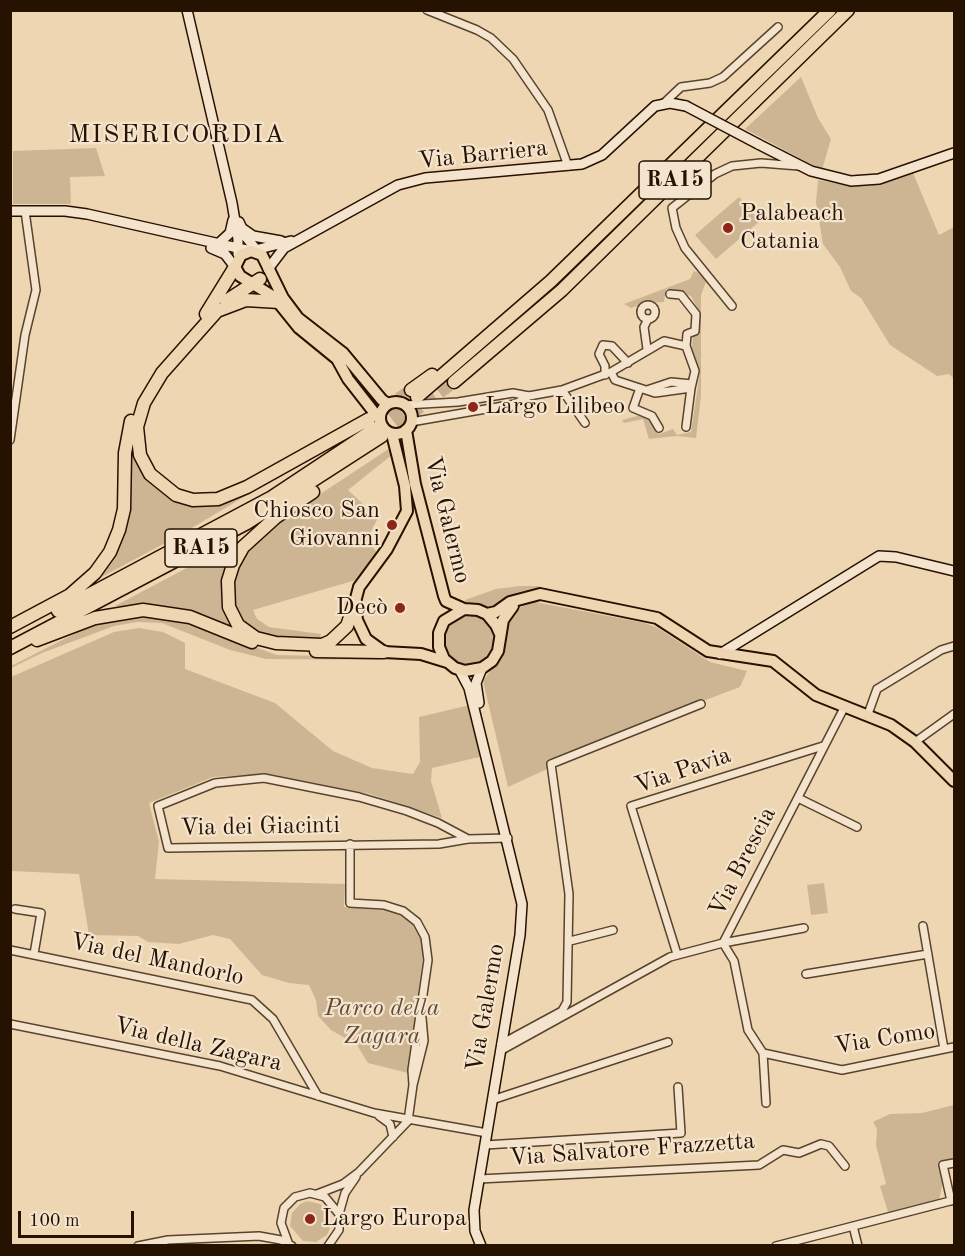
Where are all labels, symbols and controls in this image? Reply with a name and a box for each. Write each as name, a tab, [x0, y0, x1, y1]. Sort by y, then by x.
district label: MISERICORDIA	[68, 119, 286, 151]
street label: Via Barriera	[417, 134, 549, 176]
road number: RA15	[639, 161, 711, 199]
place label: Palabeach Catania	[740, 200, 844, 256]
marker: Palabeach Catania	[721, 221, 735, 235]
place label: Largo Lilibeo	[485, 393, 625, 421]
marker: Largo Lilibeo	[466, 400, 480, 414]
street label: Via Galermo	[417, 453, 477, 587]
place label: Chiosco San Giovanni	[253, 497, 380, 553]
marker: Chiosco San Giovanni	[385, 518, 399, 532]
road number: RA15	[165, 529, 237, 567]
place label: Decò	[336, 594, 388, 622]
marker: Decò	[393, 601, 407, 615]
street label: Via Pavia	[631, 741, 735, 801]
street label: Via Brescia	[703, 802, 783, 922]
street label: Via dei Giacinti	[180, 811, 340, 843]
street label: Via del Mandorlo	[67, 928, 247, 992]
street label: Via Galermo	[461, 941, 511, 1075]
park label: Parco della Zagara	[324, 995, 440, 1051]
street label: Via della Zagara	[111, 1012, 285, 1078]
street label: Via Como	[833, 1017, 937, 1061]
street label: Via Salvatore Frazzetta	[508, 1127, 756, 1173]
scale bar	[21, 1199, 136, 1237]
place label: Largo Europa	[322, 1205, 467, 1233]
text: 100 m	[29, 1212, 80, 1230]
marker: Largo Europa	[303, 1212, 317, 1226]

